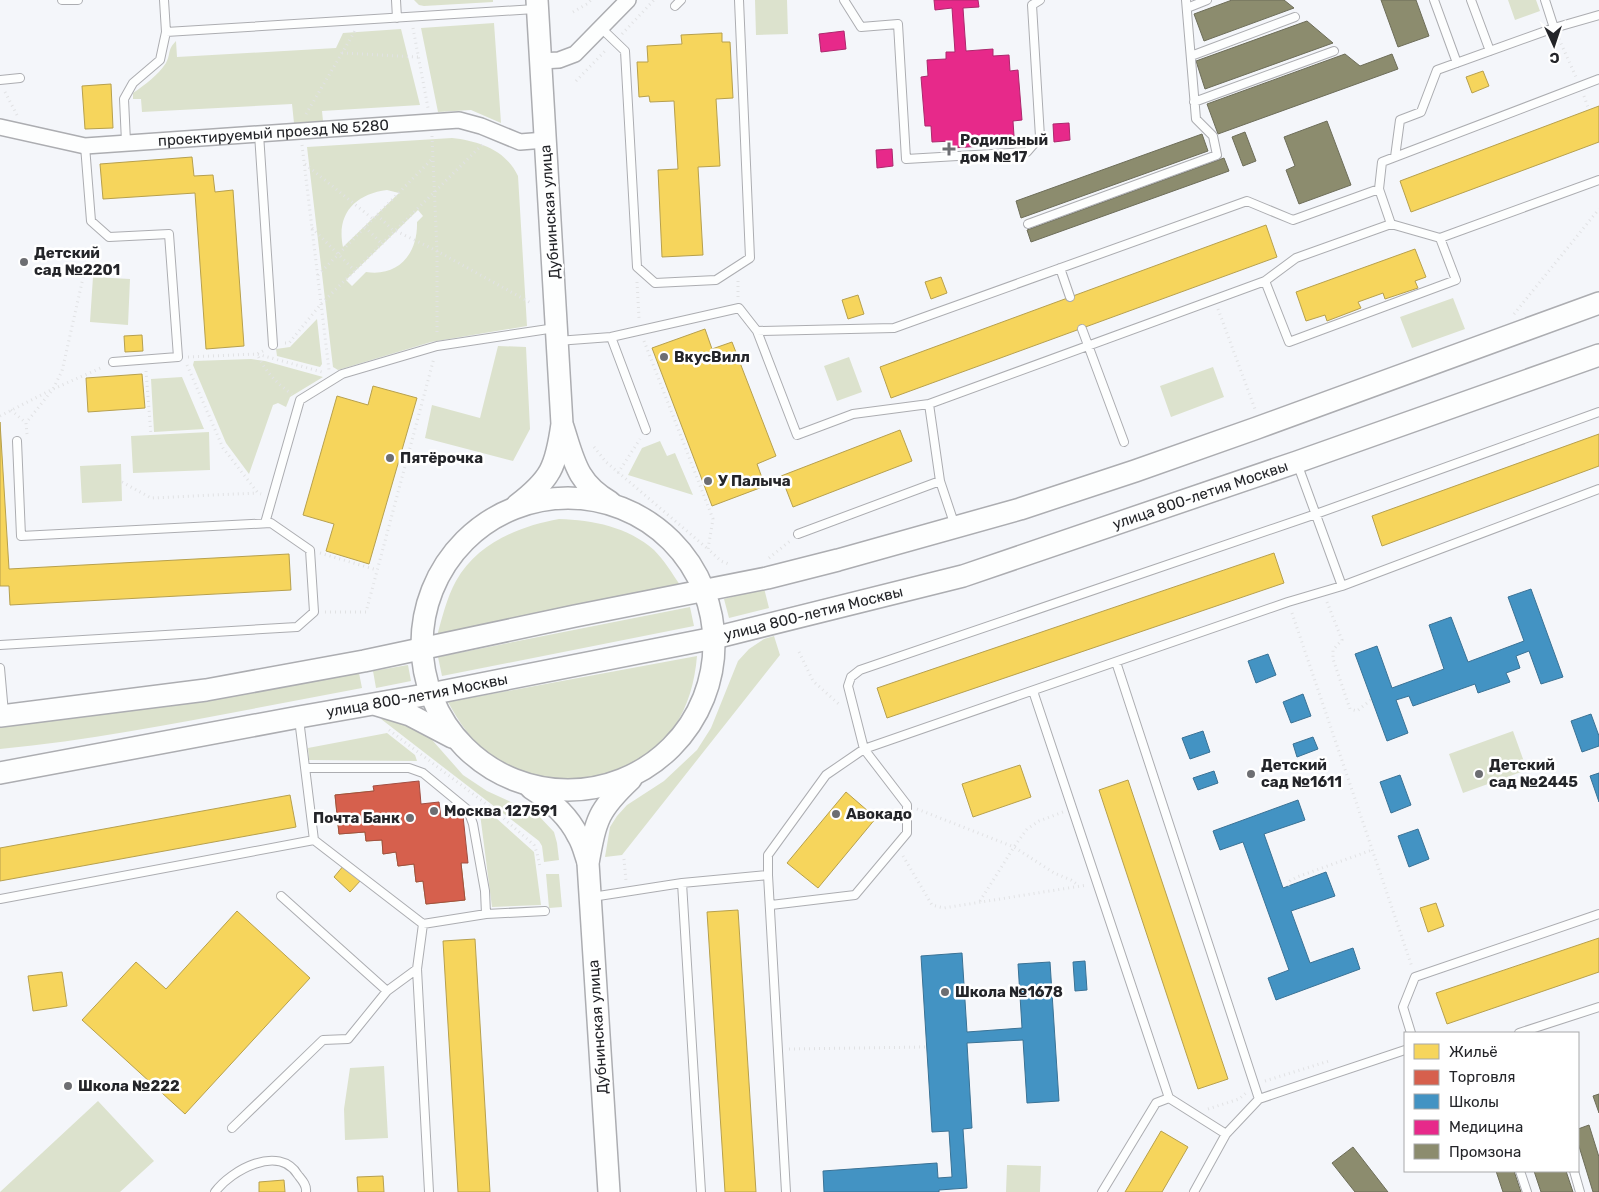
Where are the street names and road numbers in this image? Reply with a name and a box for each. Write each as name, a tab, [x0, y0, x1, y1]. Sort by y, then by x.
street label: проектируемый проезд № 5280	[157, 116, 390, 150]
street label: Дубнинская улица	[536, 144, 564, 280]
street label: улица 800-летия Москвы	[1110, 457, 1290, 533]
street label: улица 800-летия Москвы	[722, 582, 905, 644]
street label: улица 800-летия Москвы	[325, 670, 509, 721]
street label: Дубнинская улица	[584, 959, 612, 1095]

